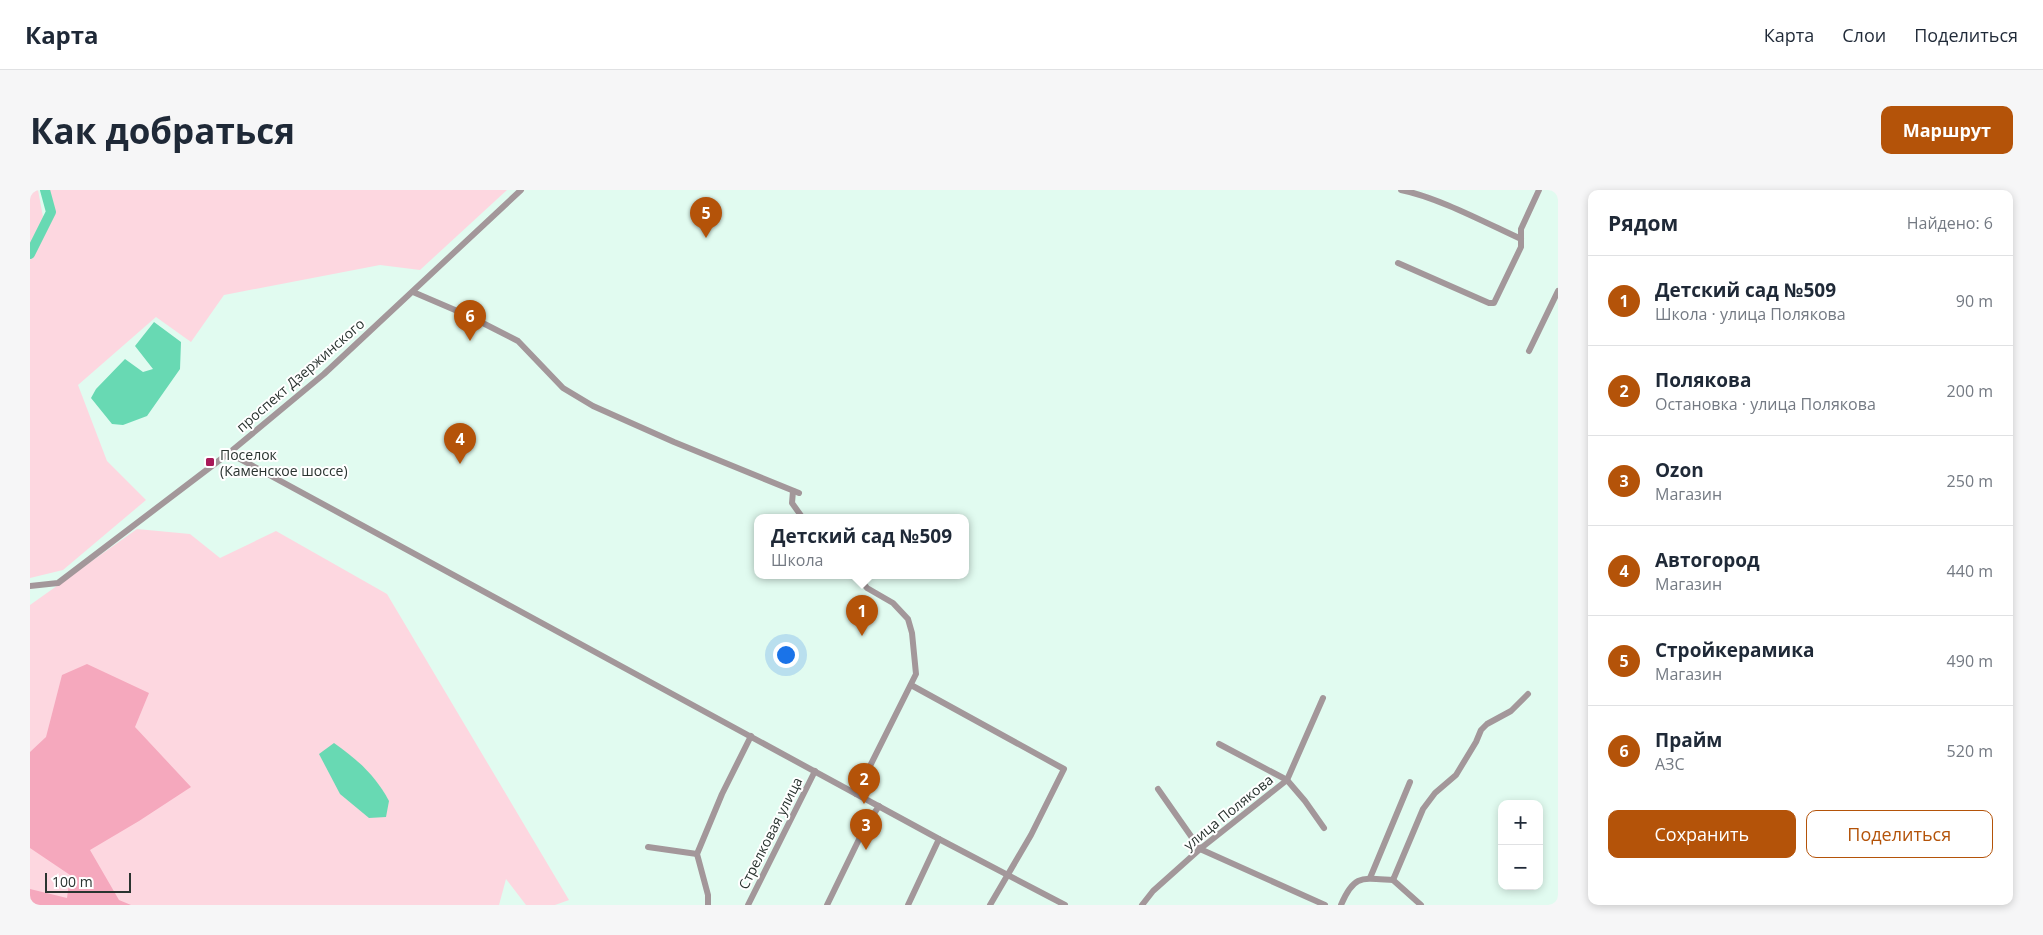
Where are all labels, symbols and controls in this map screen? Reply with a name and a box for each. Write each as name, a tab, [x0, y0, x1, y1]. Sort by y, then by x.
text: Карта	[25, 18, 99, 51]
text: Карта	[1764, 23, 1814, 47]
text: Слои	[1842, 23, 1886, 47]
text: Поделиться	[1914, 23, 2018, 47]
button: Маршрут	[1881, 106, 2013, 154]
text: Как добраться	[30, 107, 295, 154]
pin: 5	[690, 197, 722, 238]
text: Рядом	[1608, 209, 1678, 237]
text: Найдено: 6	[1907, 212, 1993, 234]
text: Детский сад №509	[1655, 277, 1836, 303]
text: 1	[1619, 290, 1629, 312]
text: 90 m	[1956, 290, 1993, 312]
pin: 6	[454, 300, 486, 341]
text: Школа · улица Полякова	[1655, 303, 1846, 325]
street label: проспект Дзержинского	[232, 314, 368, 436]
text: Полякова	[1655, 367, 1751, 393]
text: 2	[1619, 380, 1629, 402]
text: 200 m	[1947, 380, 1993, 402]
text: Остановка · улица Полякова	[1655, 393, 1876, 415]
pin: 4	[444, 423, 476, 464]
place label: Поселок (Каменское шоссе)	[220, 445, 348, 480]
marker: Поселок (Каменское шоссе)	[204, 456, 216, 468]
text: Ozon	[1655, 457, 1704, 483]
text: 3	[1619, 470, 1629, 492]
text: 250 m	[1947, 470, 1993, 492]
text: Магазин	[1655, 483, 1722, 505]
popup	[754, 514, 969, 579]
text: Детский сад №509	[771, 523, 952, 549]
text: Автогород	[1655, 547, 1760, 573]
text: Школа	[771, 549, 823, 571]
text: 4	[1619, 560, 1629, 582]
text: 440 m	[1947, 560, 1993, 582]
text: Магазин	[1655, 573, 1722, 595]
pin: 1	[846, 595, 878, 636]
text: Стройкерамика	[1655, 637, 1815, 663]
your location	[773, 642, 799, 668]
text: 5	[1619, 650, 1629, 672]
text: 490 m	[1947, 650, 1993, 672]
text: Магазин	[1655, 663, 1722, 685]
text: Прайм	[1655, 727, 1722, 753]
text: 6	[1619, 740, 1629, 762]
text: 520 m	[1947, 740, 1993, 762]
text: АЗС	[1655, 753, 1685, 775]
pin: 2	[848, 763, 880, 804]
street label: улица Полякова	[1179, 770, 1277, 854]
street label: Стрелковая улица	[734, 774, 806, 892]
map controls	[1498, 800, 1543, 890]
button: +	[1498, 800, 1543, 845]
pin: 3	[850, 809, 882, 850]
button: Сохранить	[1608, 810, 1796, 858]
button: Поделиться	[1806, 810, 1993, 858]
button: −	[1498, 845, 1543, 890]
scale bar	[45, 870, 131, 893]
text: 100 m	[52, 872, 93, 891]

